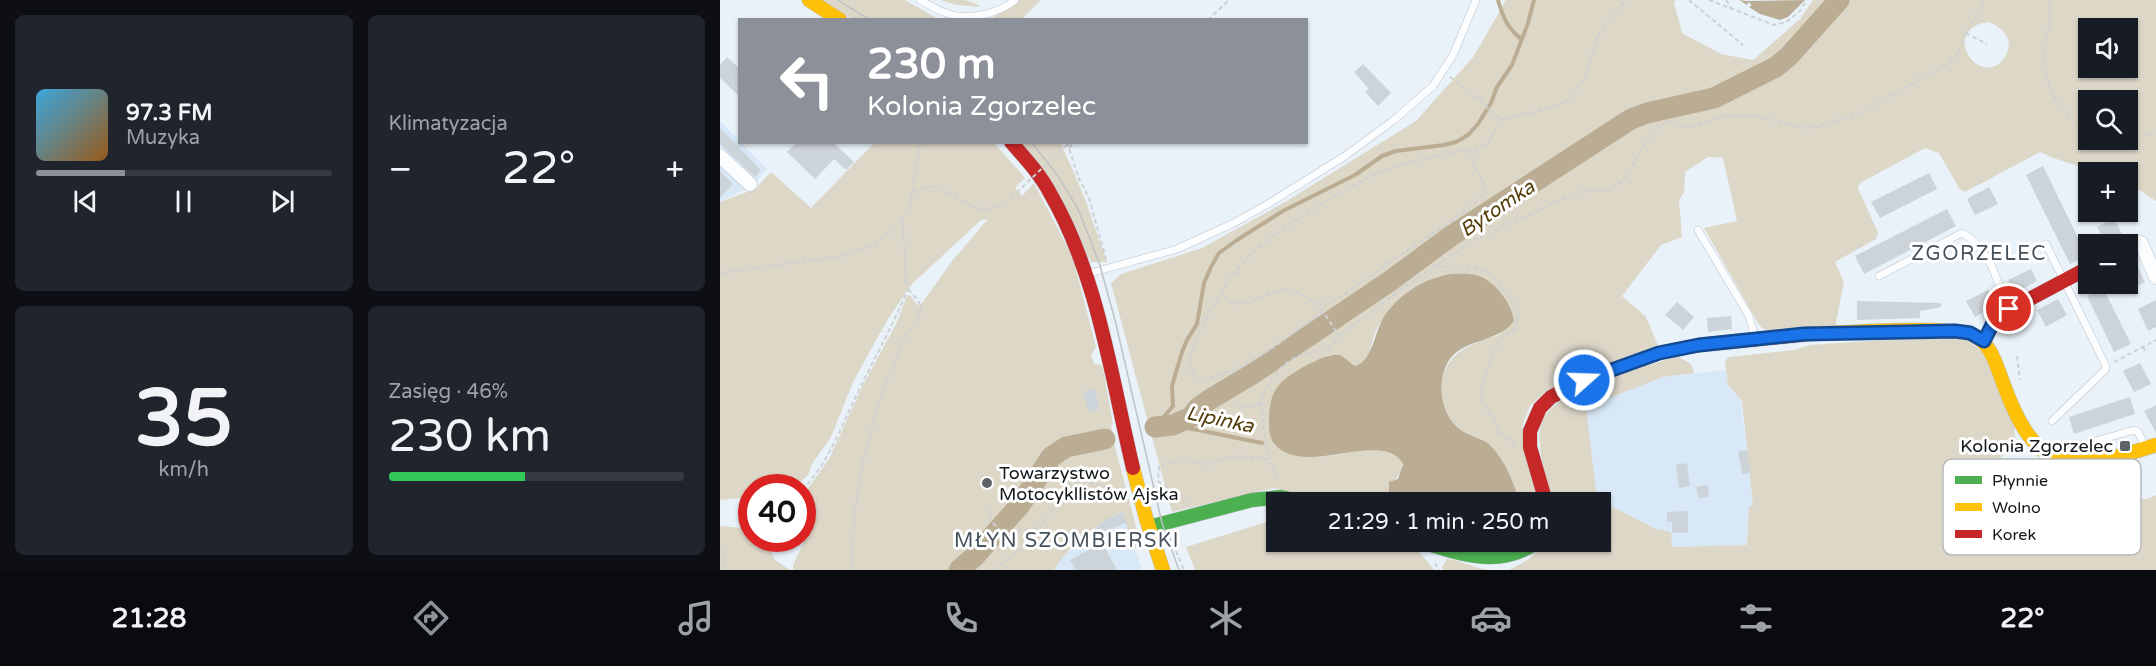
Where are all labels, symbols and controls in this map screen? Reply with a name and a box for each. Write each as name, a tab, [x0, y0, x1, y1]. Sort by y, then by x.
map controls	[2078, 18, 2138, 294]
button: sound	[2078, 18, 2138, 78]
text: 230 m	[867, 39, 996, 90]
icon: left	[768, 42, 846, 120]
text: Kolonia Zgorzelec	[867, 90, 1096, 123]
button: search	[2078, 90, 2138, 150]
text: 97.3 FM	[126, 100, 212, 126]
text: Klimatyzacja	[389, 112, 508, 136]
text: Muzyka	[126, 126, 200, 150]
text: 22°	[502, 142, 575, 196]
text: −	[389, 150, 412, 189]
text: +	[665, 150, 684, 189]
button: +	[2078, 162, 2138, 222]
water label: Bytomka	[1456, 175, 1540, 242]
icon: previous	[69, 185, 102, 218]
icon: pause	[167, 185, 200, 218]
icon: next	[266, 185, 299, 218]
button: −	[2078, 234, 2138, 294]
district label: ZGORZELEC	[1911, 242, 2047, 266]
pin	[1983, 283, 2034, 334]
icon: arrive	[1992, 292, 2025, 325]
position arrow	[1552, 348, 1616, 412]
text: 35	[135, 372, 233, 466]
text: Zasięg · 46%	[389, 380, 508, 404]
water label: Lipinka	[1184, 401, 1256, 439]
text: 230 km	[389, 410, 551, 464]
place label: Kolonia Zgorzelec	[1960, 435, 2113, 457]
marker: Kolonia Zgorzelec	[2118, 439, 2132, 453]
text: km/h	[159, 458, 209, 482]
legend	[1943, 459, 2141, 555]
place label: Towarzystwo Motocykllistów Ajska	[999, 462, 1179, 505]
text: Płynnie	[1992, 471, 2048, 491]
speed limit sign: 40	[738, 474, 816, 552]
marker: Towarzystwo Motocykllistów Ajska	[980, 476, 994, 490]
text: Wolno	[1992, 498, 2041, 518]
text: 21:29 · 1 min · 250 m	[1328, 509, 1549, 535]
text: Korek	[1992, 525, 2036, 545]
district label: MŁYN SZOMBIERSKI	[954, 529, 1180, 553]
icon: directions	[410, 597, 452, 639]
icon: music	[675, 597, 717, 639]
icon: phone	[940, 597, 982, 639]
icon: climate	[1205, 597, 1247, 639]
icon: car	[1470, 597, 1512, 639]
icon: filters	[1735, 597, 1777, 639]
text: 21:28	[112, 602, 186, 635]
text: 22°	[2000, 602, 2044, 635]

